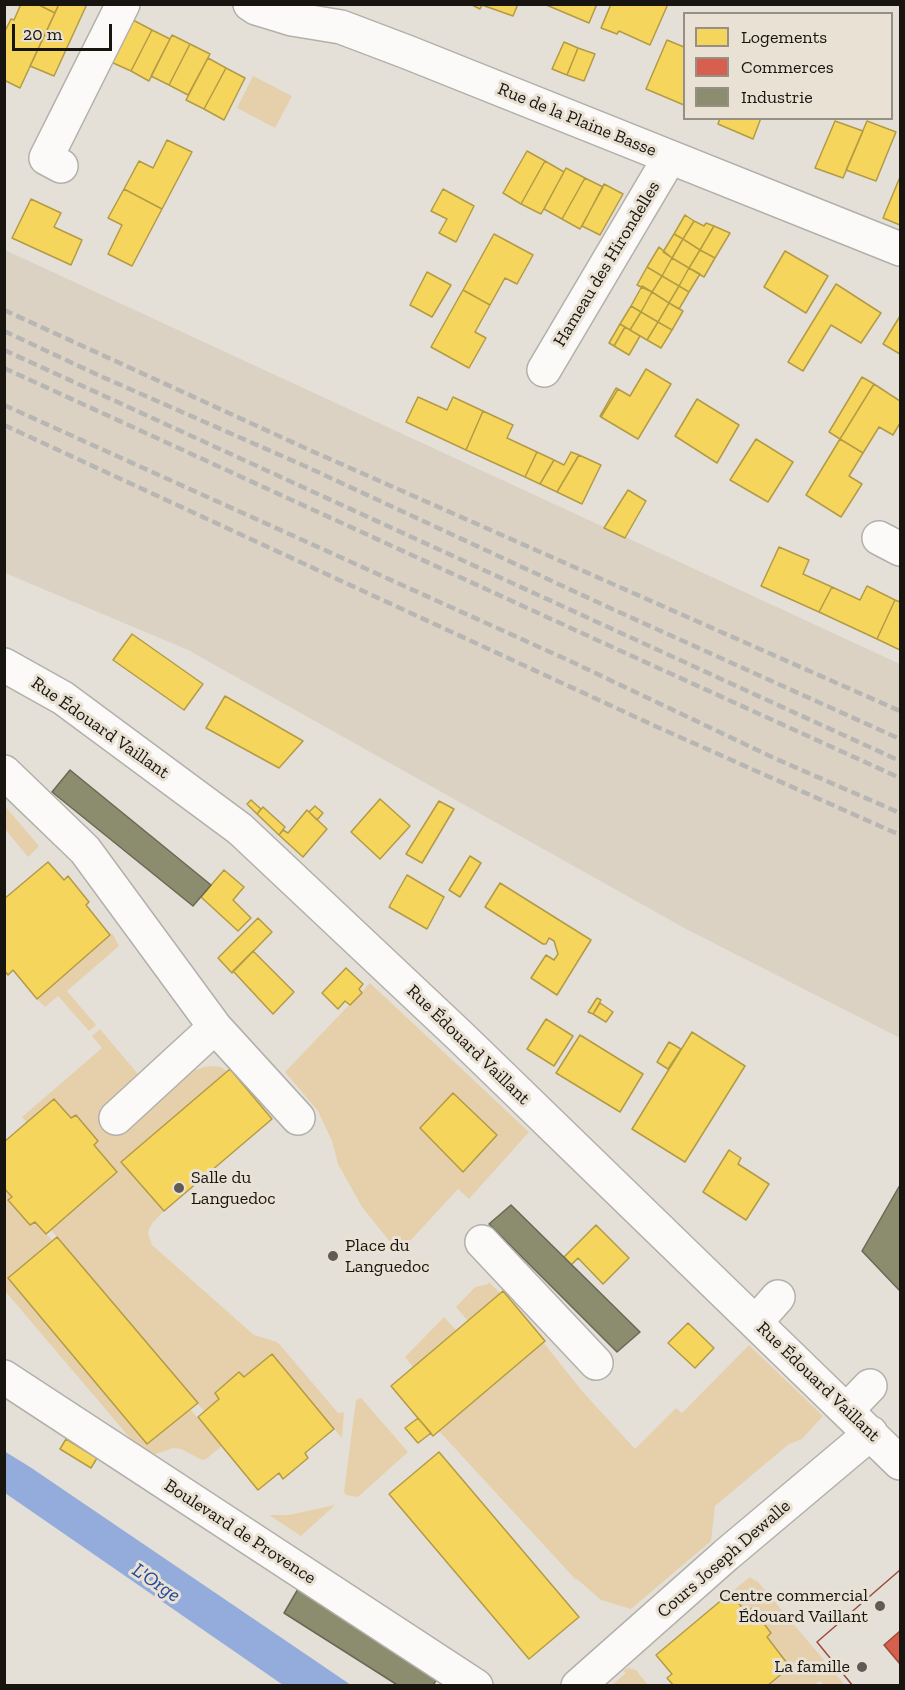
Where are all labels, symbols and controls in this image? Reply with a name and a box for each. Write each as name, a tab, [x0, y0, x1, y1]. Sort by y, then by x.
scale bar	[15, 12, 116, 50]
legend	[683, 12, 893, 120]
text: 20 m	[23, 23, 62, 45]
text: Logements	[741, 26, 827, 48]
text: Commerces	[741, 56, 834, 78]
street label: Rue de la Plaine Basse	[494, 78, 660, 162]
text: Industrie	[741, 86, 813, 108]
street label: Hameau des Hirondelles	[549, 177, 665, 351]
street label: Rue Édouard Vaillant	[27, 672, 173, 784]
street label: Rue Édouard Vaillant	[402, 981, 534, 1109]
place label: Salle du Languedoc	[191, 1167, 276, 1210]
marker: Salle du Languedoc	[172, 1181, 186, 1195]
place label: Place du Languedoc	[345, 1235, 430, 1278]
marker: Place du Languedoc	[326, 1249, 340, 1263]
street label: Rue Édouard Vaillant	[752, 1318, 884, 1446]
street label: Boulevard de Provence	[160, 1475, 320, 1589]
street label: Cours Joseph Dewalle	[653, 1495, 795, 1623]
water label: L'Orge	[127, 1558, 185, 1608]
place label: Centre commercial Édouard Vaillant	[719, 1585, 868, 1628]
marker: Centre commercial Édouard Vaillant	[873, 1599, 887, 1613]
place label: La famille	[774, 1656, 850, 1678]
marker: La famille	[855, 1660, 869, 1674]

